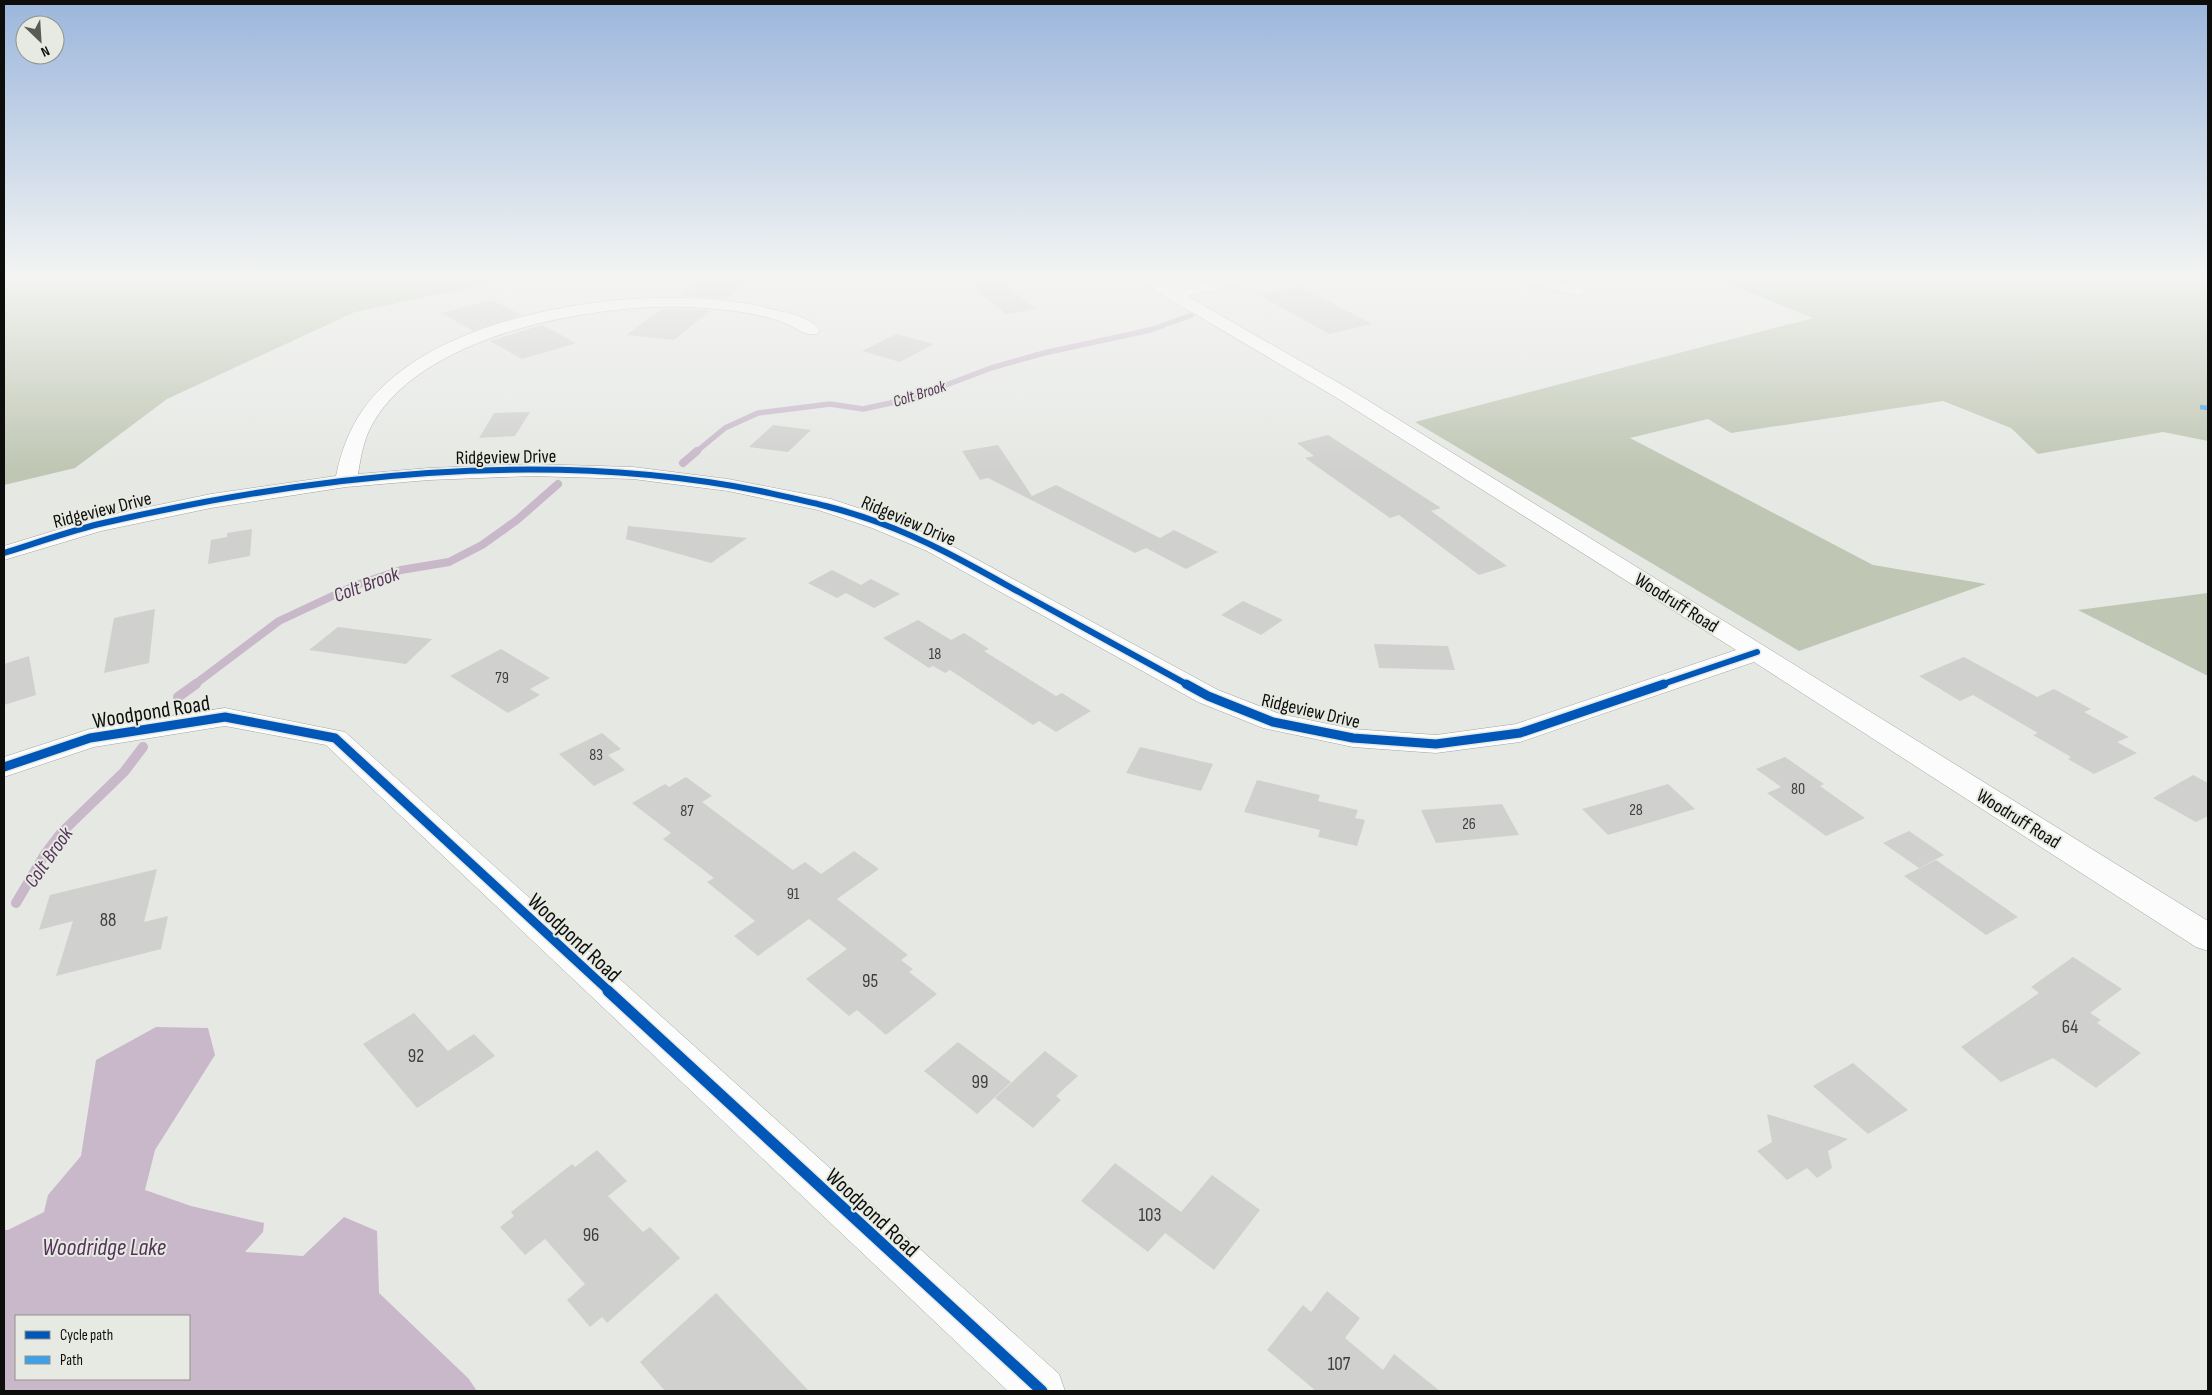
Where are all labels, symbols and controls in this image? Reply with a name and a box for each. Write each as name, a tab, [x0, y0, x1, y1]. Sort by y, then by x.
north arrow	[15, 15, 65, 65]
text: N	[38, 42, 52, 61]
water label: Colt Brook	[891, 377, 949, 412]
street label: Ridgeview Drive	[456, 445, 557, 470]
street label: Ridgeview Drive	[51, 487, 154, 534]
street label: Ridgeview Drive	[858, 491, 959, 552]
water label: Colt Brook	[330, 562, 403, 608]
street label: Woodruff Road	[1630, 568, 1722, 638]
house number: 18	[929, 645, 941, 664]
house number: 79	[495, 669, 509, 688]
street label: Ridgeview Drive	[1259, 689, 1362, 734]
street label: Woodpond Road	[91, 690, 212, 735]
house number: 83	[589, 746, 603, 765]
house number: 80	[1791, 780, 1805, 799]
street label: Woodruff Road	[1972, 784, 2064, 854]
house number: 28	[1629, 801, 1643, 820]
house number: 87	[680, 802, 694, 821]
house number: 26	[1462, 815, 1476, 834]
water label: Colt Brook	[19, 822, 78, 892]
house number: 91	[787, 885, 800, 904]
street label: Woodpond Road	[521, 888, 626, 988]
house number: 88	[100, 909, 116, 932]
house number: 95	[862, 970, 878, 993]
house number: 64	[2062, 1016, 2078, 1039]
house number: 92	[408, 1045, 424, 1068]
house number: 99	[972, 1071, 988, 1094]
street label: Woodpond Road	[819, 1163, 924, 1263]
house number: 103	[1138, 1204, 1162, 1227]
house number: 96	[583, 1224, 599, 1247]
water label: Woodridge Lake	[42, 1233, 166, 1262]
legend	[15, 1315, 190, 1380]
text: Cycle path	[60, 1326, 113, 1345]
text: Path	[60, 1351, 83, 1370]
house number: 107	[1328, 1353, 1351, 1376]

